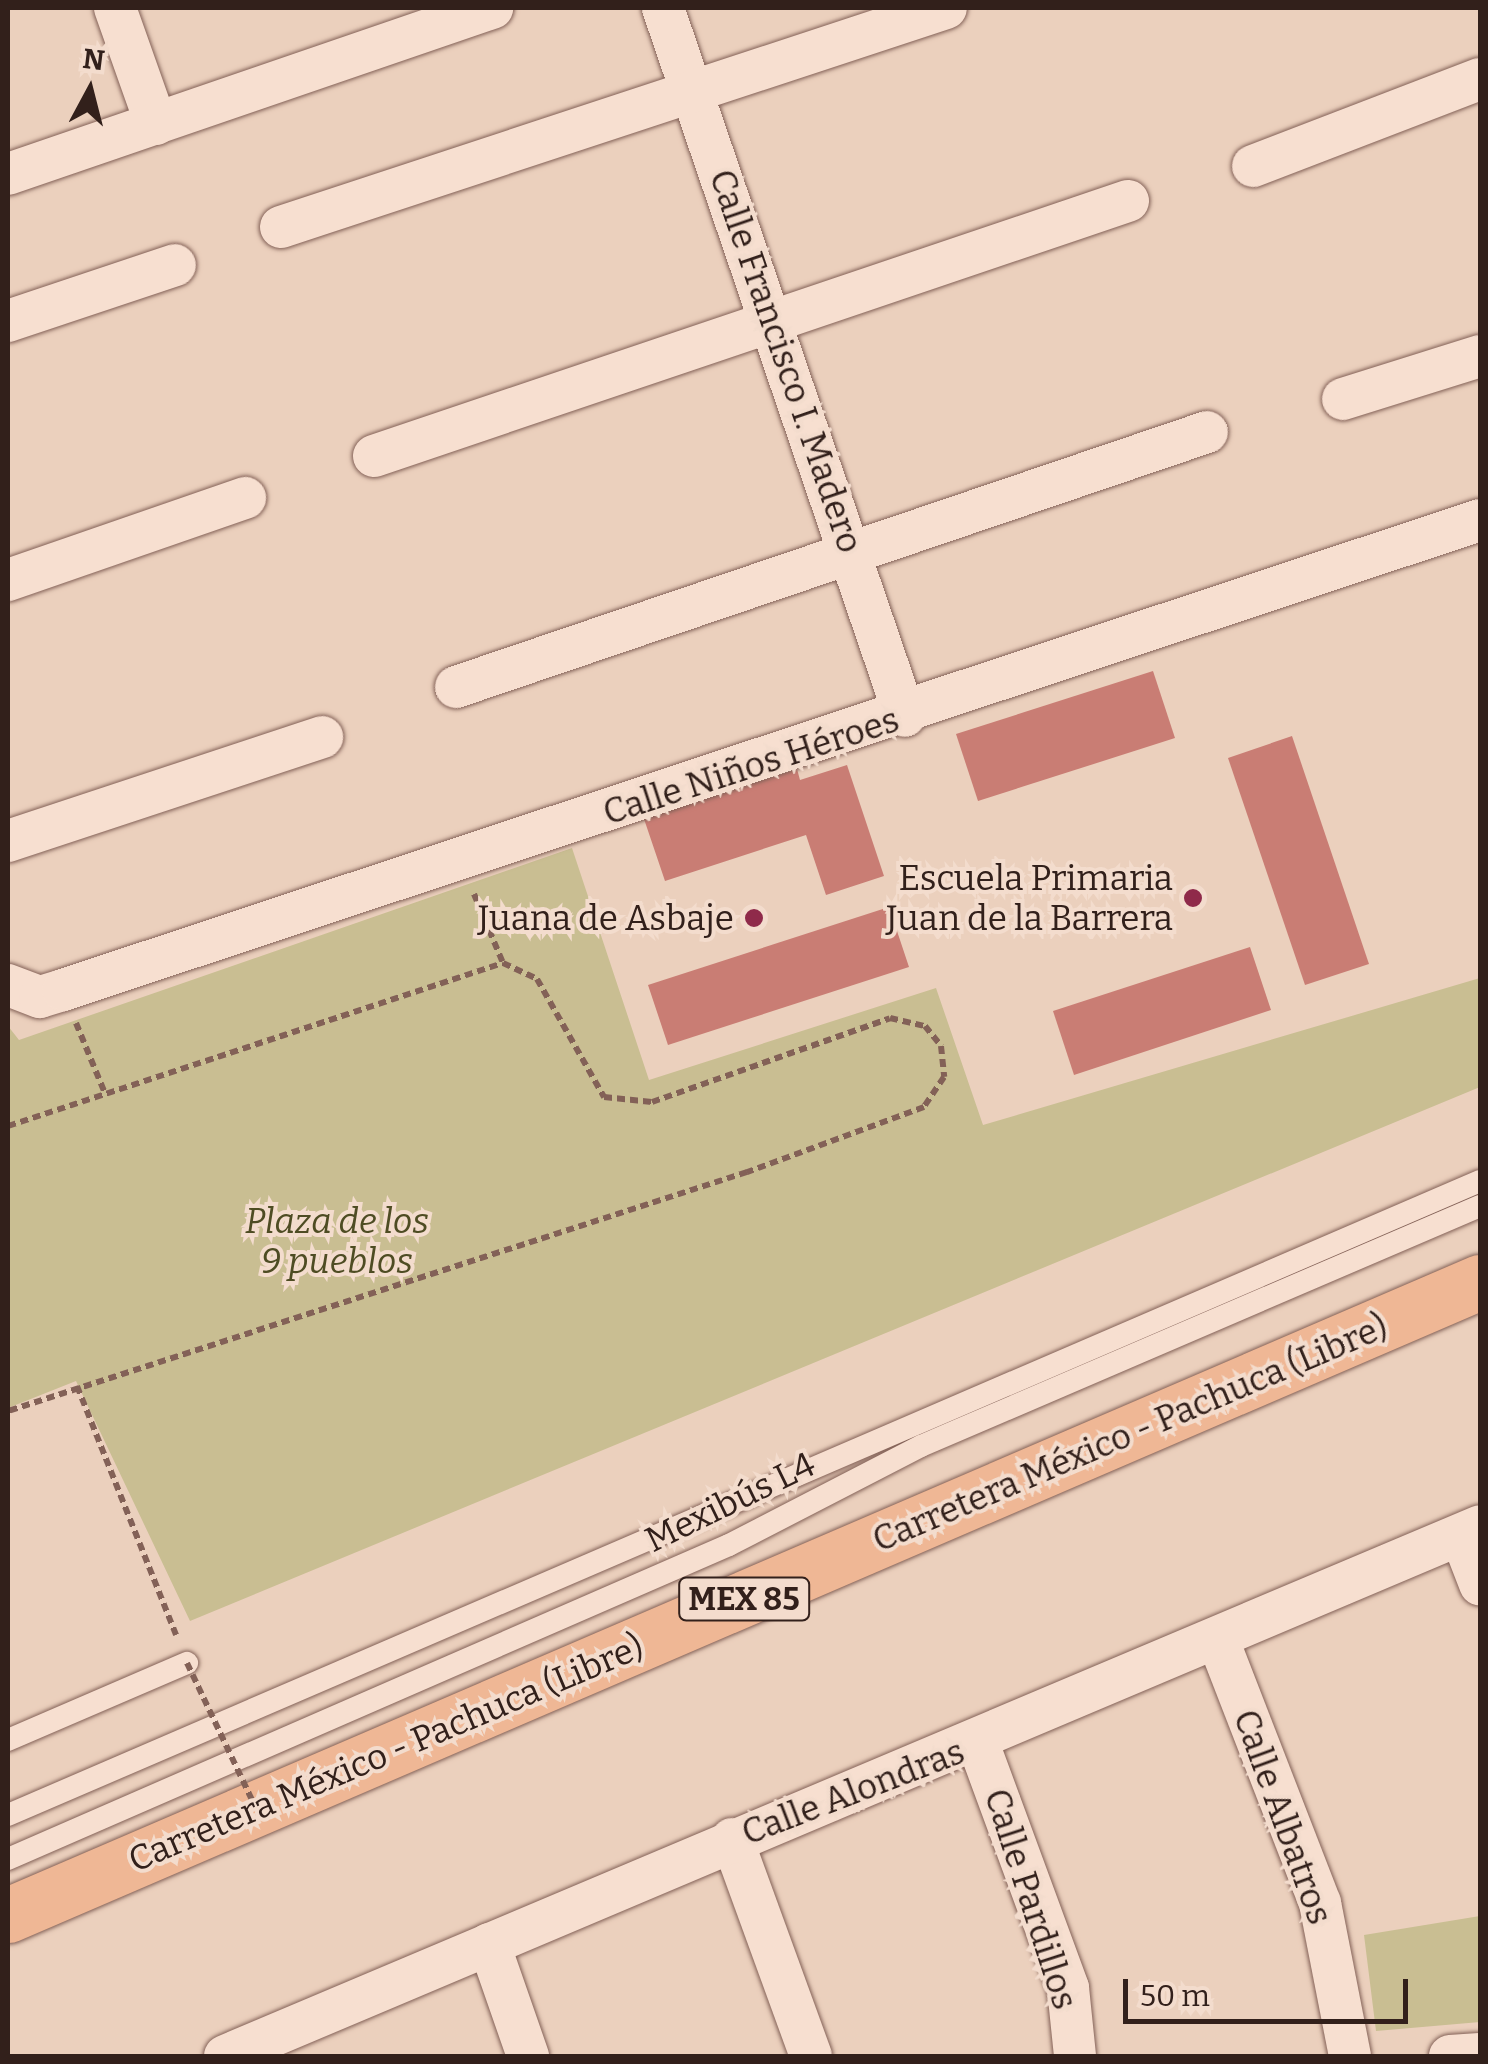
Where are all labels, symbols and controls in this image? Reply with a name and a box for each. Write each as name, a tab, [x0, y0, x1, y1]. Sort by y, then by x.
north arrow	[40, 40, 140, 140]
text: N	[81, 42, 106, 77]
street label: Calle Francisco I. Madero	[701, 164, 871, 558]
street label: Calle Niños Héroes	[598, 698, 904, 834]
place label: Escuela Primaria Juan de la Barrera	[886, 857, 1173, 939]
marker: Escuela Primaria Juan de la Barrera	[1182, 887, 1204, 909]
place label: Juana de Asbaje	[478, 897, 734, 939]
marker: Juana de Asbaje	[743, 907, 765, 929]
park label: Plaza de los 9 pueblos	[245, 1200, 429, 1282]
street label: Carretera México - Pachuca (Libre)	[866, 1305, 1394, 1561]
street label: Mexibús L4	[638, 1443, 822, 1561]
road number: MEX 85	[676, 1572, 812, 1626]
street label: Carretera México - Pachuca (Libre)	[122, 1625, 650, 1881]
street label: Calle Albatros	[1225, 1704, 1341, 1930]
street label: Calle Alondras	[736, 1730, 970, 1854]
street label: Calle Pardillos	[976, 1783, 1086, 2015]
scale bar	[1128, 1959, 1413, 2021]
text: 50 m	[1140, 1978, 1210, 2014]

